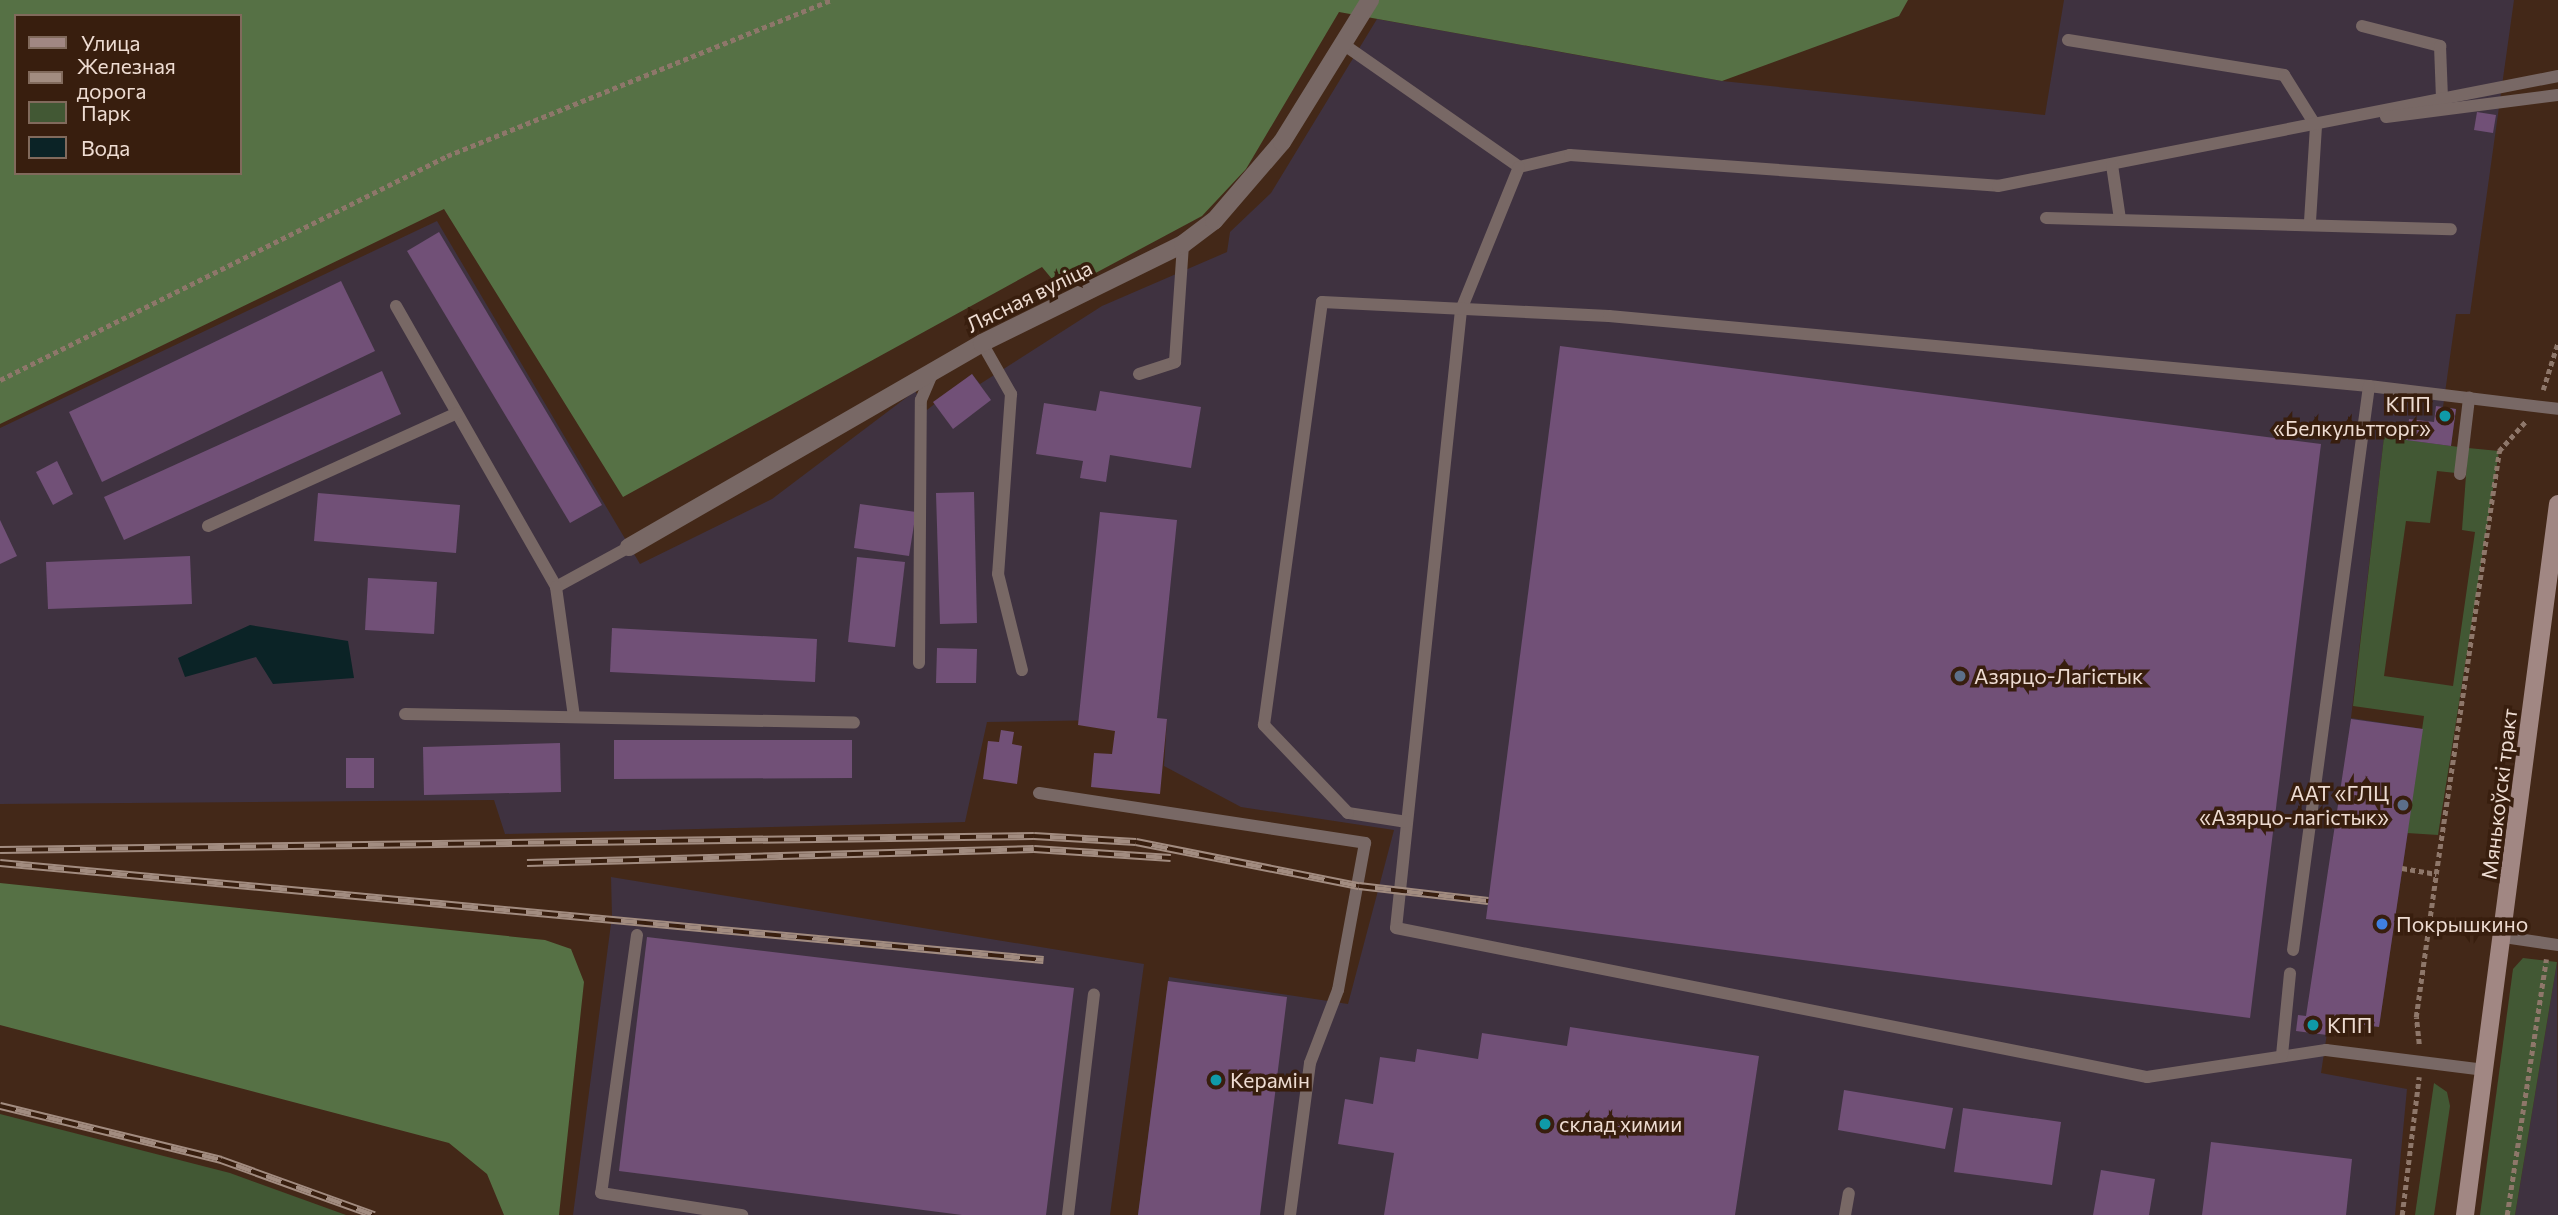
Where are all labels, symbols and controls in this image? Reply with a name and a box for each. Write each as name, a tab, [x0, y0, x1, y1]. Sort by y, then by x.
legend	[14, 14, 242, 175]
text: Улица	[81, 30, 140, 55]
text: Железная дорога	[77, 53, 176, 103]
text: Парк	[81, 100, 131, 125]
text: Вода	[81, 135, 130, 160]
street label: Лясная вуліца	[962, 255, 1096, 337]
place label: КПП «Белкультторг»	[2273, 391, 2431, 441]
marker: КПП «Белкультторг»	[2437, 408, 2453, 424]
place label: Азярцо-Лагістык	[1974, 663, 2143, 689]
marker: Азярцо-Лагістык	[1952, 668, 1968, 684]
street label: Мянькоўскі тракт	[2476, 707, 2522, 881]
place label: ААТ «ГЛЦ «Азярцо-лагістык»	[2199, 780, 2389, 830]
marker: ААТ «ГЛЦ «Азярцо-лагістык»	[2395, 797, 2411, 813]
place label: Покрышкино	[2396, 911, 2528, 937]
marker: Покрышкино	[2374, 916, 2390, 932]
place label: КПП	[2327, 1012, 2372, 1038]
marker: КПП	[2305, 1017, 2321, 1033]
place label: Керамін	[1230, 1067, 1310, 1093]
marker: Керамін	[1208, 1072, 1224, 1088]
place label: склад химии	[1559, 1111, 1682, 1137]
marker: склад химии	[1537, 1116, 1553, 1132]

